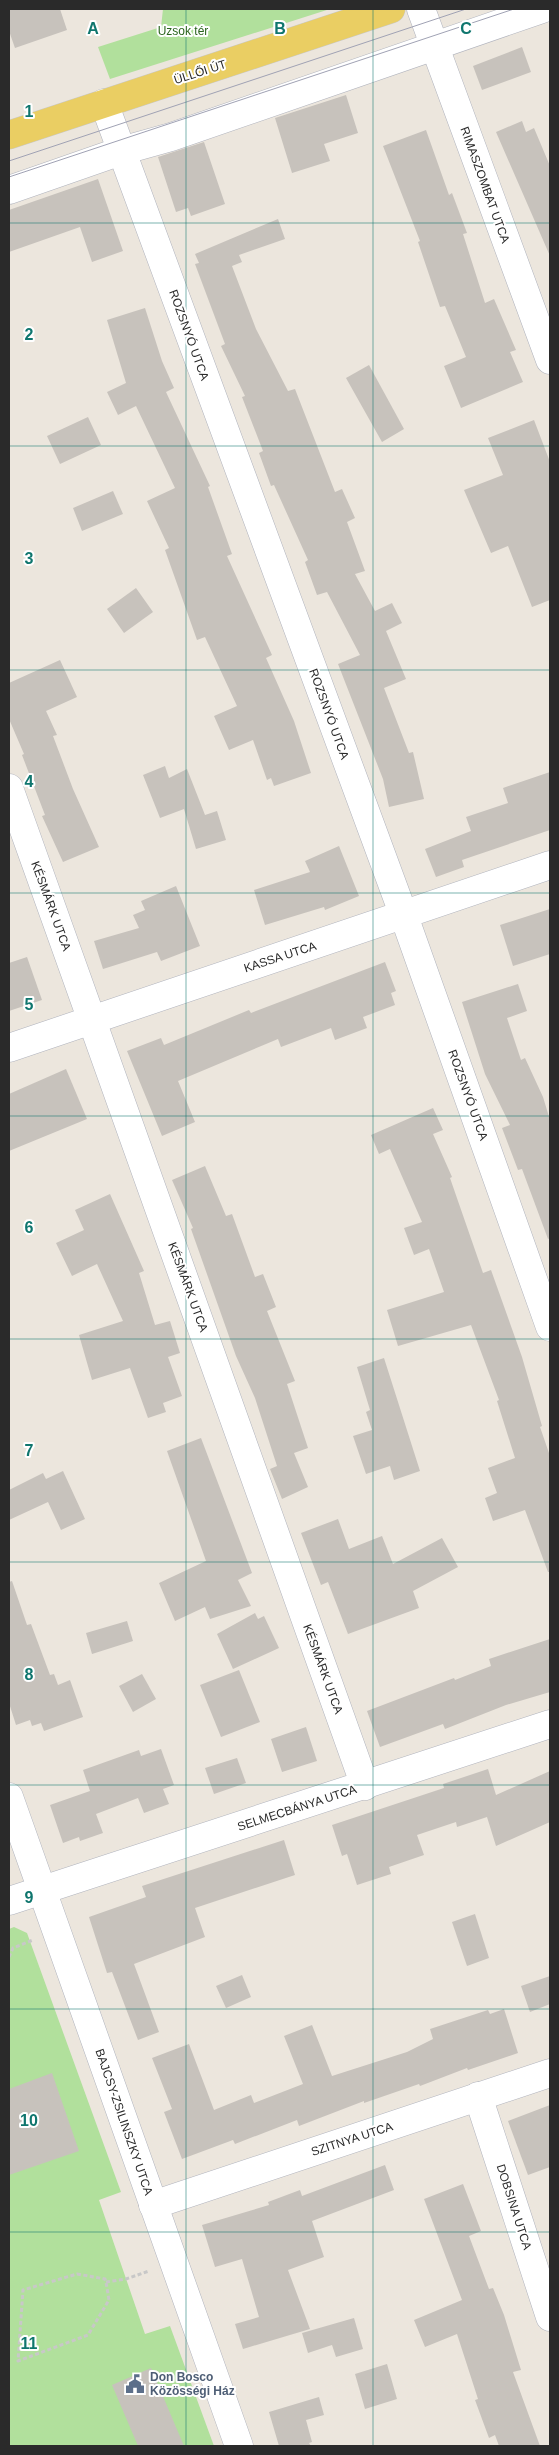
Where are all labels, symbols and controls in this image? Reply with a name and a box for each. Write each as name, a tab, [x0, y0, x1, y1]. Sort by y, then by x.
text: A	[87, 20, 99, 37]
text: B	[274, 20, 286, 37]
text: C	[460, 20, 472, 37]
park label: Uzsok tér	[158, 24, 208, 38]
street label: ÜLLŐI ÚT	[172, 56, 228, 87]
text: 1	[25, 103, 34, 120]
street label: RIMASZOMBAT UTCA	[457, 125, 513, 245]
street label: ROZSNYÓ UTCA	[166, 287, 213, 382]
text: 2	[25, 326, 34, 343]
text: 3	[25, 550, 34, 567]
street label: ROZSNYÓ UTCA	[306, 666, 353, 761]
text: 4	[25, 773, 34, 790]
street label: KÉSMÁRK UTCA	[28, 859, 75, 953]
street label: KASSA UTCA	[242, 939, 318, 975]
text: 5	[25, 996, 34, 1013]
street label: ROZSNYÓ UTCA	[445, 1047, 492, 1142]
text: 6	[25, 1219, 34, 1236]
street label: KÉSMÁRK UTCA	[165, 1240, 212, 1334]
text: 7	[25, 1442, 34, 1459]
street label: KÉSMÁRK UTCA	[300, 1622, 347, 1716]
text: 8	[25, 1666, 34, 1683]
street label: SELMECBÁNYA UTCA	[235, 1781, 358, 1834]
text: 9	[25, 1889, 34, 1906]
street label: BAJCSY-ZSILINSZKY UTCA	[92, 2047, 156, 2197]
text: 10	[20, 2112, 38, 2129]
street label: SZITNYA UTCA	[309, 2119, 395, 2159]
street label: DOBSINA UTCA	[494, 2162, 534, 2252]
text: 11	[21, 2335, 38, 2352]
place label: Don Bosco Közösségi Ház	[150, 2370, 235, 2398]
public building icon: Don Bosco Közösségi Ház	[124, 2373, 146, 2395]

